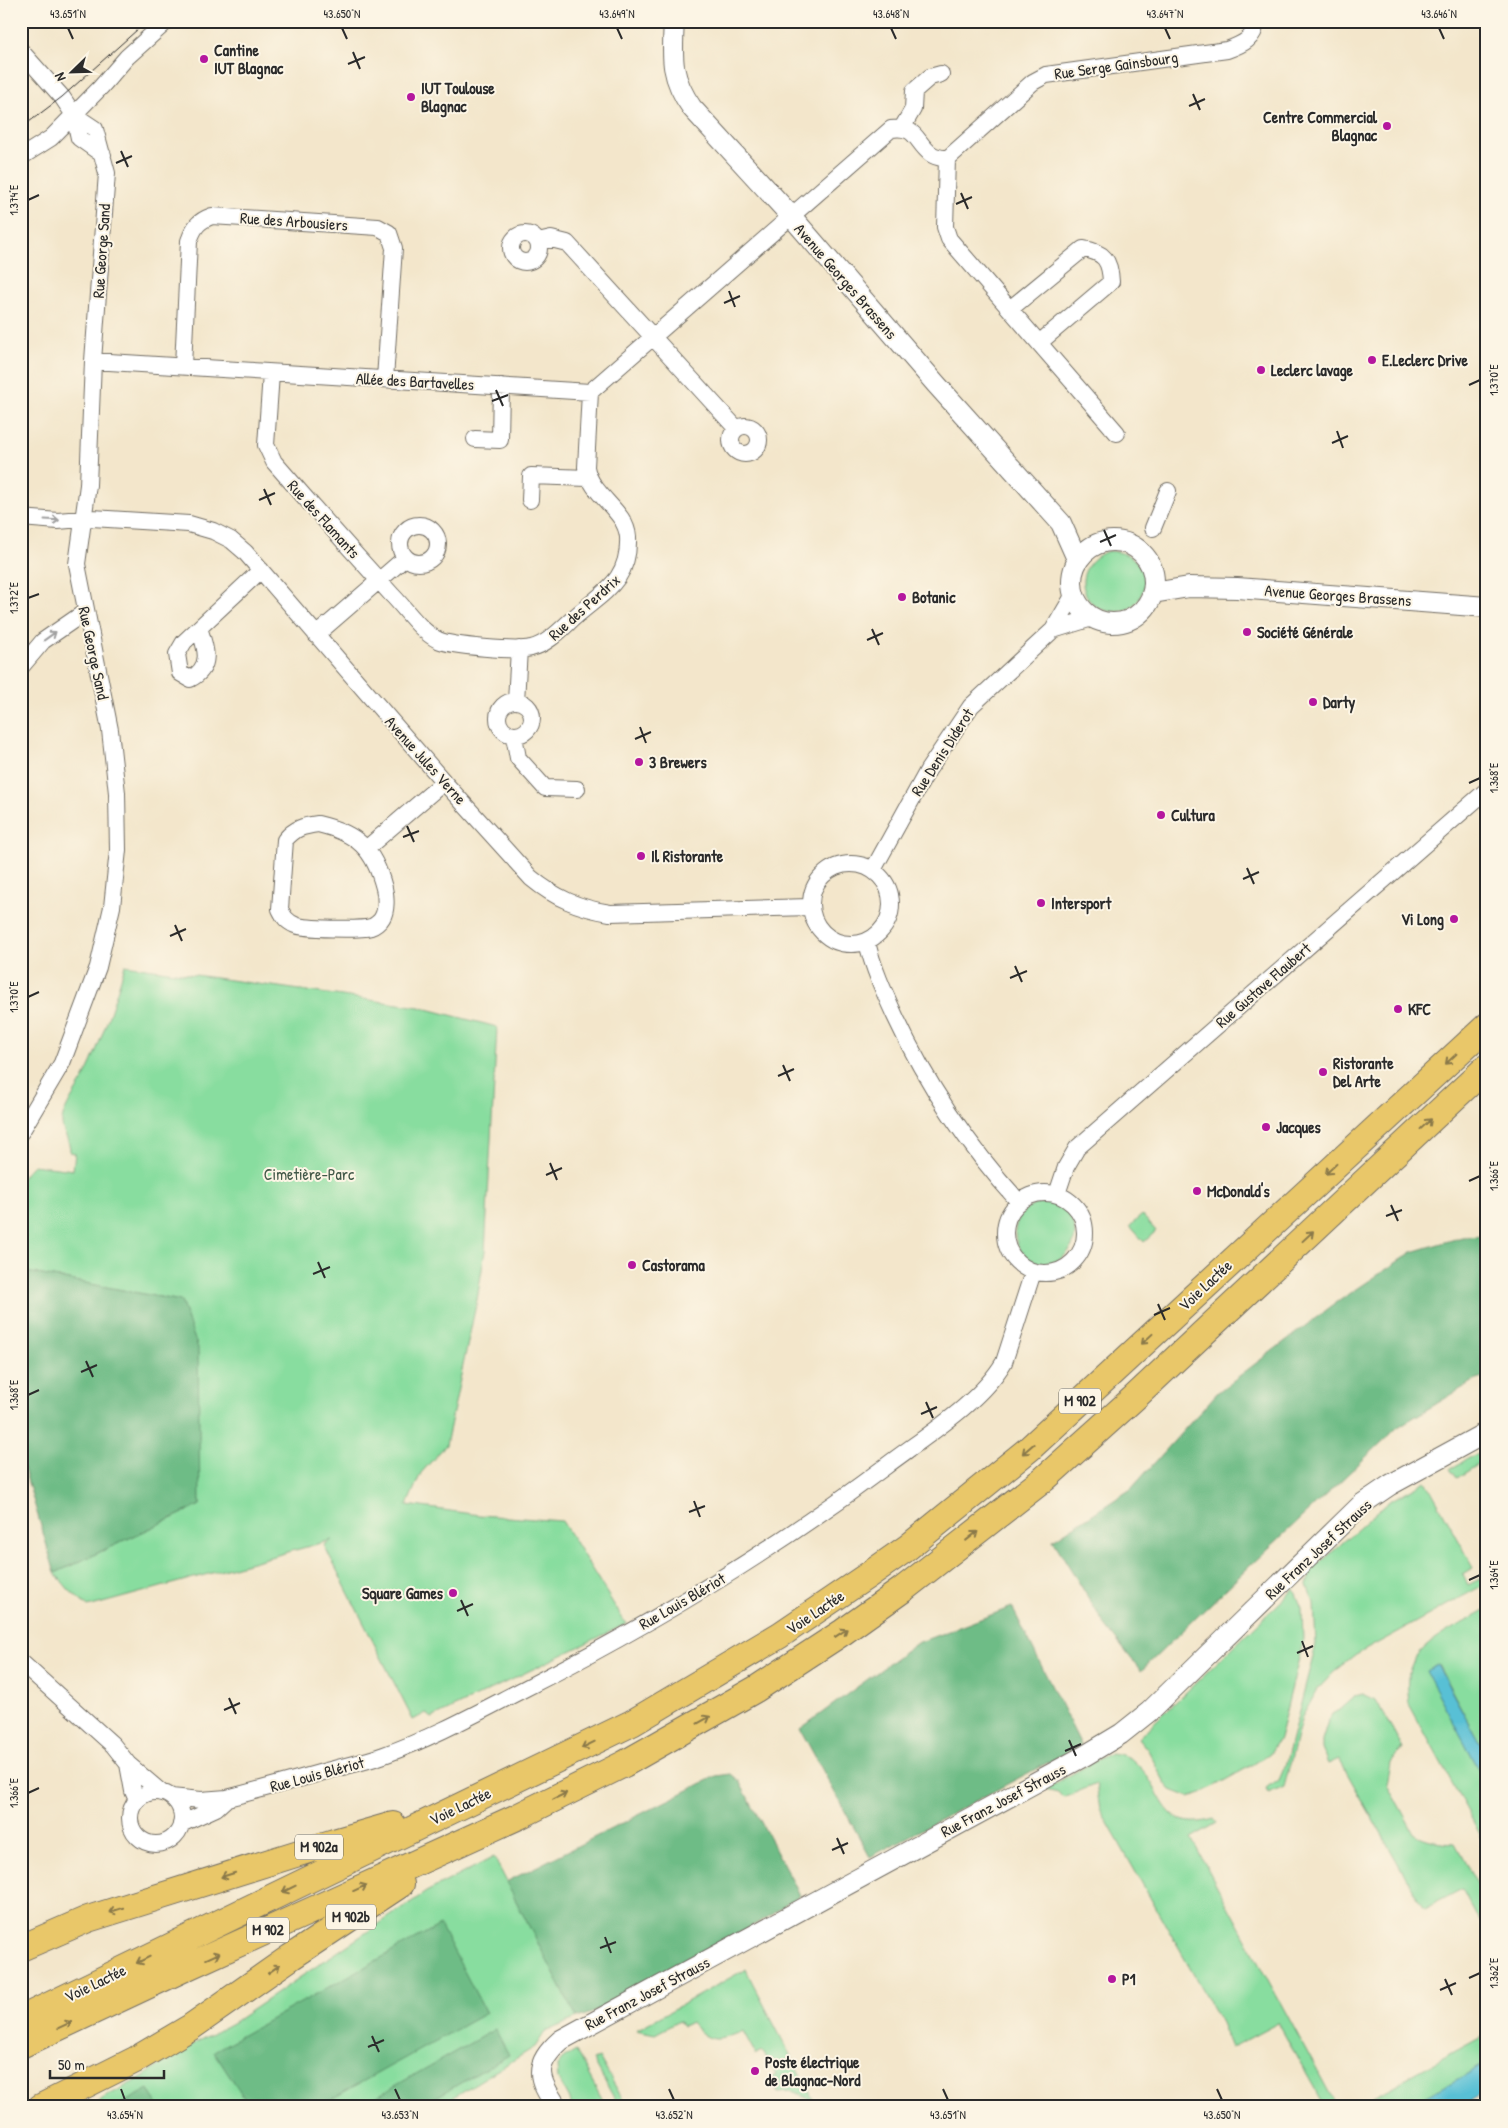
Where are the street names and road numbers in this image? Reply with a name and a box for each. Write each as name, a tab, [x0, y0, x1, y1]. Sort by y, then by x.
street label: Rue Serge Gainsbourg	[1053, 45, 1179, 85]
street label: Rue George Sand	[87, 203, 115, 299]
street label: Rue des Arbousiers	[239, 206, 349, 236]
street label: Avenue Georges Brassens	[790, 218, 902, 344]
street label: Allée des Bartavelles	[355, 367, 475, 395]
street label: Rue des Flamants	[283, 475, 365, 563]
street label: Rue des Perdrix	[543, 569, 625, 645]
street label: Avenue Georges Brassens	[1264, 579, 1412, 611]
street label: Rue George Sand	[73, 604, 115, 702]
street label: Rue Denis Diderot	[905, 704, 979, 800]
street label: Avenue Jules Verne	[380, 711, 472, 810]
street label: Rue Gustave Flaubert	[1211, 937, 1316, 1033]
street label: Voie Lactée	[1173, 1254, 1237, 1315]
road number: M 902	[1059, 1388, 1101, 1414]
street label: Rue Franz Josef Strauss	[1260, 1494, 1376, 1604]
street label: Rue Louis Blériot	[635, 1567, 730, 1635]
street label: Voie Lactée	[782, 1584, 849, 1640]
street label: Rue Louis Blériot	[268, 1751, 367, 1797]
street label: Rue Franz Josef Strauss	[937, 1758, 1069, 1842]
street label: Voie Lactée	[426, 1781, 495, 1830]
road number: M 902a	[295, 1834, 343, 1860]
road number: M 902b	[326, 1904, 376, 1930]
road number: M 902	[247, 1918, 289, 1942]
street label: Rue Franz Josef Strauss	[581, 1951, 713, 2035]
street label: Voie Lactée	[61, 1958, 130, 2007]

